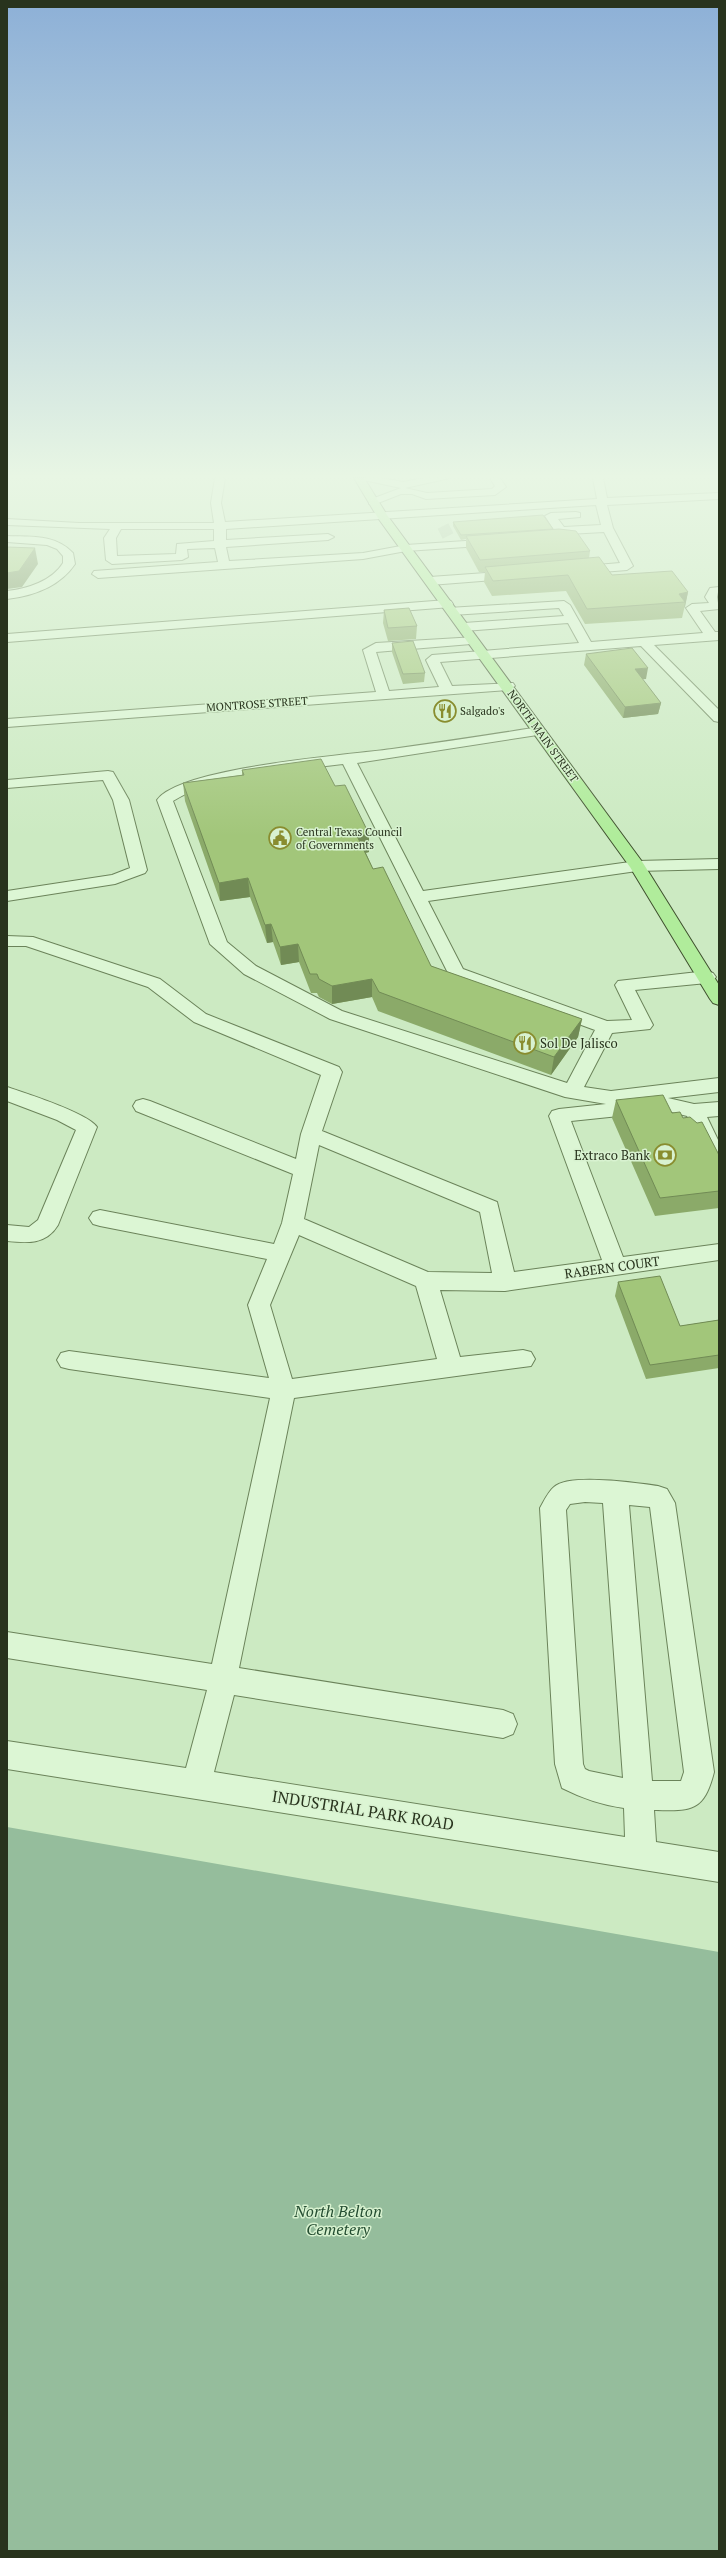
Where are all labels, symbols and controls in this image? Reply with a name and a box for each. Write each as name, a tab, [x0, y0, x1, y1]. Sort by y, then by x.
street label: NORTH MAIN STREET	[505, 687, 581, 785]
street label: MONTROSE STREET	[206, 693, 308, 715]
restaurant icon: Salgado's	[432, 698, 458, 724]
place label: Salgado's	[460, 704, 505, 718]
public building icon: Central Texas Council of Governments	[267, 825, 293, 851]
place label: Central Texas Council of Governments	[296, 825, 402, 852]
restaurant icon: Sol De Jalisco	[512, 1030, 538, 1056]
place label: Sol De Jalisco	[540, 1034, 618, 1052]
bank icon: Extraco Bank	[652, 1142, 678, 1168]
place label: Extraco Bank	[574, 1146, 650, 1164]
street label: RABERN COURT	[563, 1251, 661, 1283]
street label: INDUSTRIAL PARK ROAD	[270, 1785, 456, 1835]
park label: North Belton Cemetery	[293, 2200, 382, 2240]

